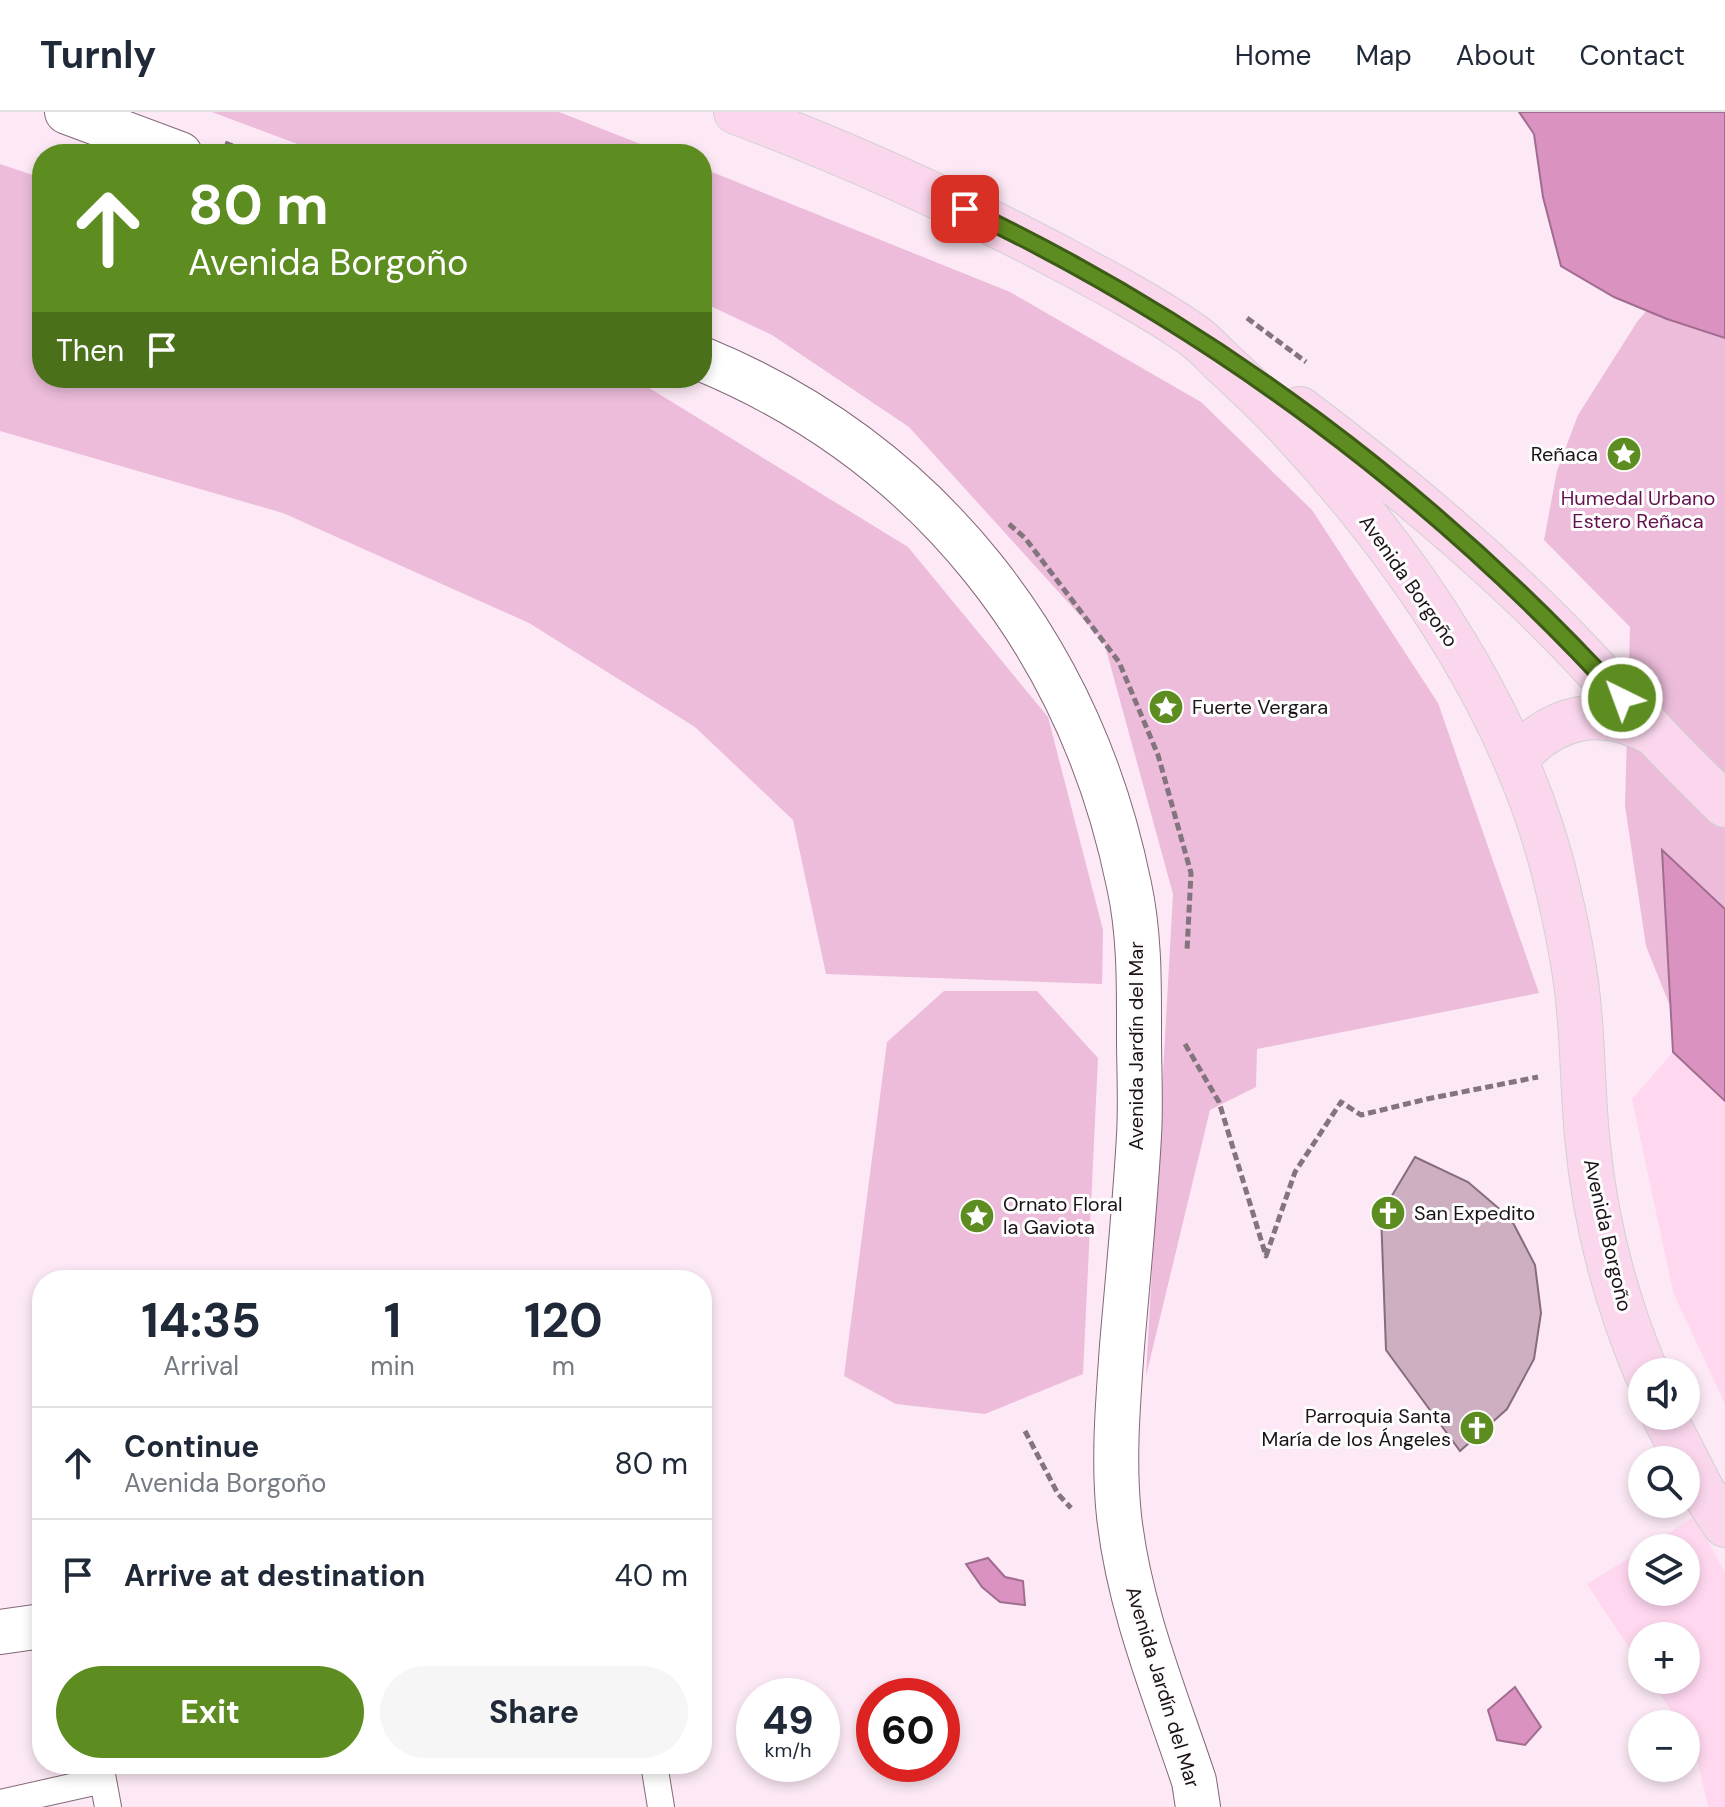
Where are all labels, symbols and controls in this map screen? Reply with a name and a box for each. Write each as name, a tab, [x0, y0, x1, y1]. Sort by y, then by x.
text: Turnly	[40, 30, 156, 80]
text: Home	[1235, 37, 1311, 74]
text: Map	[1355, 37, 1412, 74]
text: About	[1456, 37, 1535, 74]
text: Contact	[1579, 37, 1685, 74]
text: 80 m	[188, 168, 329, 241]
pin	[931, 175, 999, 243]
icon: ahead	[56, 176, 160, 280]
icon: arrive	[943, 187, 987, 231]
text: Avenida Borgoño	[188, 239, 468, 286]
icon: arrive	[140, 328, 184, 372]
text: Then	[56, 331, 124, 370]
place icon: Reñaca	[1605, 435, 1643, 473]
place label: Reñaca	[1531, 441, 1598, 467]
park label: Humedal Urbano Estero Reñaca	[1561, 485, 1715, 534]
street label: Avenida Borgoño	[1354, 510, 1464, 652]
position arrow	[1580, 656, 1664, 740]
place icon: Fuerte Vergara	[1147, 688, 1185, 726]
place label: Fuerte Vergara	[1192, 694, 1328, 720]
street label: Avenida Jardín del Mar	[1123, 941, 1149, 1151]
street label: Avenida Borgoño	[1578, 1156, 1638, 1314]
place label: Ornato Floral la Gaviota	[1003, 1191, 1122, 1240]
church icon: San Expedito	[1369, 1194, 1407, 1232]
place icon: Ornato Floral la Gaviota	[958, 1197, 996, 1235]
place label: San Expedito	[1414, 1200, 1535, 1226]
text: 14:35	[141, 1289, 261, 1352]
text: 1	[384, 1289, 401, 1352]
text: 120	[524, 1289, 603, 1352]
text: Arrival	[163, 1349, 239, 1383]
text: min	[370, 1349, 415, 1383]
text: m	[552, 1349, 575, 1383]
map controls	[1628, 1358, 1700, 1782]
button: sound	[1628, 1358, 1700, 1430]
place label: Parroquia Santa María de los Ángeles	[1262, 1403, 1451, 1452]
church icon: Parroquia Santa María de los Ángeles	[1458, 1409, 1496, 1447]
text: Continue	[124, 1427, 259, 1466]
icon: ahead	[56, 1441, 100, 1485]
text: 80 m	[615, 1444, 688, 1483]
button: search	[1628, 1446, 1700, 1518]
text: Avenida Borgoño	[124, 1466, 326, 1500]
button: layers	[1628, 1534, 1700, 1606]
icon: arrive	[56, 1553, 100, 1597]
text: Arrive at destination	[124, 1556, 425, 1595]
text: 40 m	[615, 1556, 688, 1595]
street label: Avenida Jardín del Mar	[1120, 1583, 1206, 1791]
button: +	[1628, 1622, 1700, 1694]
button: Exit	[56, 1666, 364, 1758]
button: Share	[380, 1666, 688, 1758]
speed limit sign: 60	[856, 1678, 960, 1782]
text: 49	[762, 1694, 814, 1746]
button: −	[1628, 1710, 1700, 1782]
text: km/h	[764, 1737, 812, 1763]

